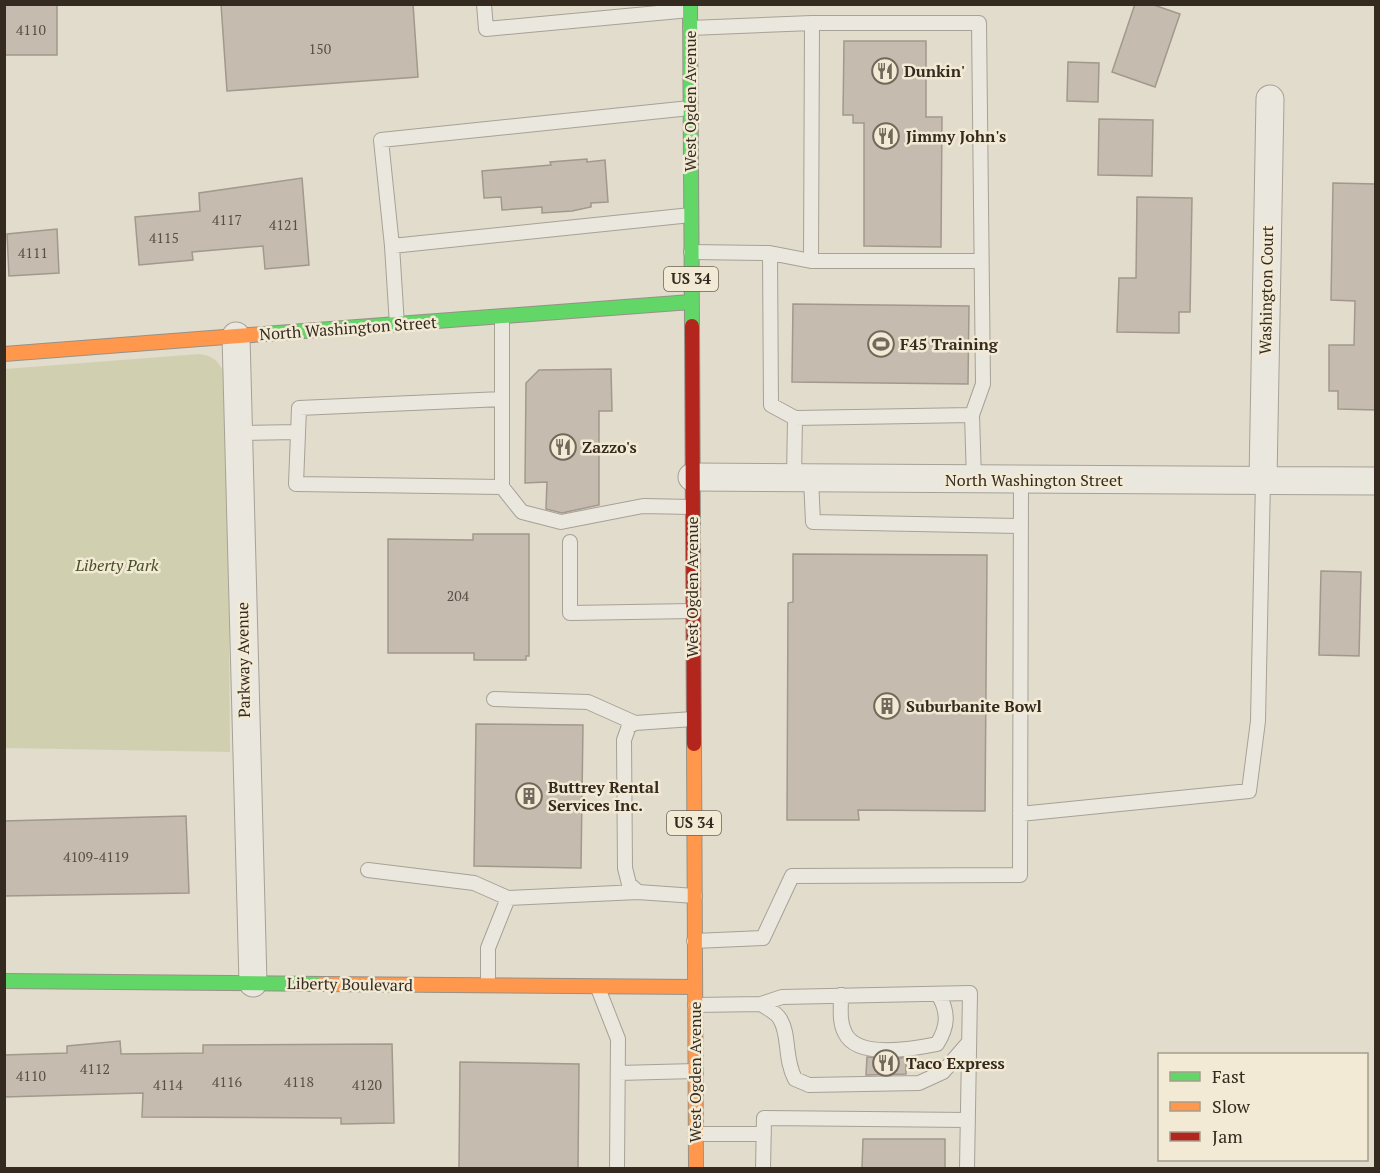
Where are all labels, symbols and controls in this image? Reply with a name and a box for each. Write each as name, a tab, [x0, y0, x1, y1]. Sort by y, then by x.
house number: 4110	[16, 20, 46, 39]
street label: West Ogden Avenue	[679, 30, 701, 172]
house number: 150	[309, 39, 331, 58]
restaurant icon: Dunkin'	[870, 56, 900, 86]
place label: Dunkin'	[904, 60, 965, 82]
restaurant icon: Jimmy John's	[871, 121, 901, 151]
place label: Jimmy John's	[906, 125, 1006, 147]
house number: 4117	[212, 210, 242, 229]
house number: 4121	[269, 215, 299, 234]
street label: Washington Court	[1254, 225, 1278, 355]
house number: 4115	[149, 228, 179, 247]
house number: 4111	[18, 243, 48, 262]
road number: US 34	[664, 267, 718, 291]
street label: North Washington Street	[259, 311, 438, 345]
sports icon: F45 Training	[866, 329, 896, 359]
place label: F45 Training	[900, 333, 999, 355]
restaurant icon: Zazzo's	[548, 432, 578, 462]
place label: Zazzo's	[582, 436, 637, 458]
street label: North Washington Street	[945, 469, 1123, 491]
street label: West Ogden Avenue	[681, 516, 703, 658]
park label: Liberty Park	[74, 554, 159, 576]
house number: 204	[447, 586, 470, 605]
street label: Parkway Avenue	[231, 602, 255, 718]
building icon: Suburbanite Bowl	[872, 691, 902, 721]
place label: Suburbanite Bowl	[906, 695, 1042, 717]
place label: Buttrey Rental Services Inc.	[548, 776, 659, 816]
building icon: Buttrey Rental Services Inc.	[514, 781, 544, 811]
road number: US 34	[667, 811, 721, 835]
house number: 4109-4119	[63, 847, 129, 866]
street label: Liberty Boulevard	[287, 972, 413, 996]
street label: West Ogden Avenue	[684, 1001, 706, 1143]
restaurant icon: Taco Express	[871, 1048, 901, 1078]
place label: Taco Express	[906, 1052, 1005, 1074]
legend	[1158, 1053, 1368, 1161]
house number: 4112	[80, 1059, 110, 1078]
text: Fast	[1212, 1064, 1246, 1088]
house number: 4110	[16, 1066, 46, 1085]
house number: 4116	[212, 1072, 242, 1091]
house number: 4118	[284, 1072, 314, 1091]
house number: 4114	[153, 1075, 183, 1094]
house number: 4120	[352, 1075, 382, 1094]
text: Slow	[1212, 1094, 1251, 1118]
text: Jam	[1212, 1124, 1243, 1148]

